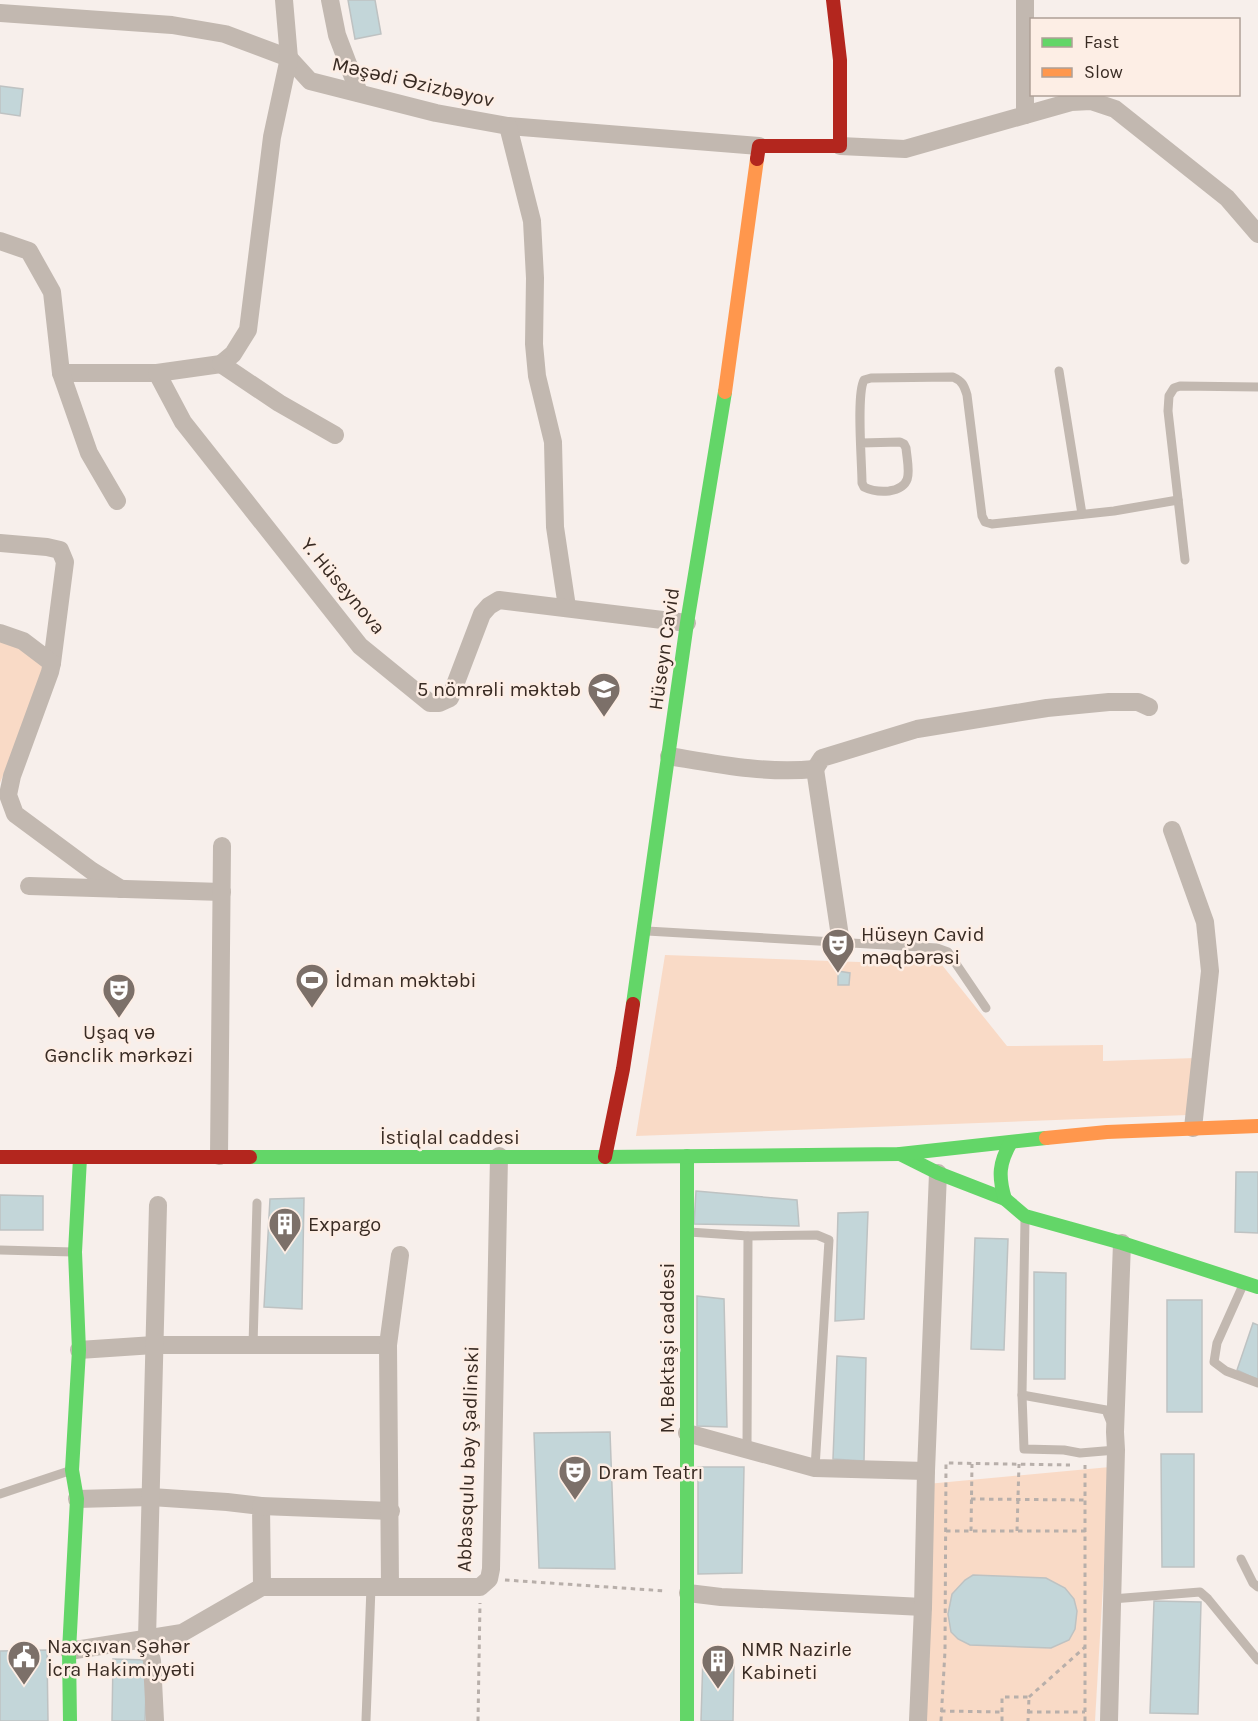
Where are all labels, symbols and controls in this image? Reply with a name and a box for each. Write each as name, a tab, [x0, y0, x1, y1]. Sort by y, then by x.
legend	[1030, 18, 1240, 96]
text: Fast	[1084, 31, 1119, 53]
street label: Məşədi Əzizbəyov	[330, 52, 496, 112]
text: Slow	[1084, 61, 1123, 83]
street label: Y. Hüseynova	[296, 533, 390, 639]
street label: Hüseyn Cavid	[644, 586, 684, 712]
school or university icon: 5 nömrəli məktəb	[586, 671, 622, 718]
place label: 5 nömrəli məktəb	[417, 678, 581, 701]
place label: Hüseyn Cavid məqbərəsi	[861, 923, 985, 969]
theatre icon: Hüseyn Cavid məqbərəsi	[820, 927, 856, 974]
sports icon: İdman məktəbi	[294, 962, 330, 1009]
place label: İdman məktəbi	[335, 969, 477, 992]
theatre icon: Uşaq və Gənclik mərkəzi	[101, 972, 137, 1019]
place label: Uşaq və Gənclik mərkəzi	[45, 1021, 193, 1067]
street label: İstiqlal caddesi	[380, 1126, 520, 1149]
building icon: Expargo	[267, 1206, 303, 1253]
place label: Expargo	[308, 1213, 381, 1236]
street label: M. Bektaşi caddesi	[656, 1263, 679, 1433]
street label: Abbasqulu bəy Şadlinski	[453, 1346, 483, 1572]
theatre icon: Dram Teatrı	[557, 1454, 593, 1501]
place label: Dram Teatrı	[598, 1461, 703, 1484]
place label: Naxçıvan Şəhər İcra Hakimiyyəti	[47, 1635, 195, 1681]
place label: NMR Nazirle Kabineti	[741, 1638, 852, 1684]
public building icon: Naxçıvan Şəhər İcra Hakimiyyəti	[6, 1639, 42, 1686]
building icon: NMR Nazirle Kabineti	[700, 1643, 736, 1690]

